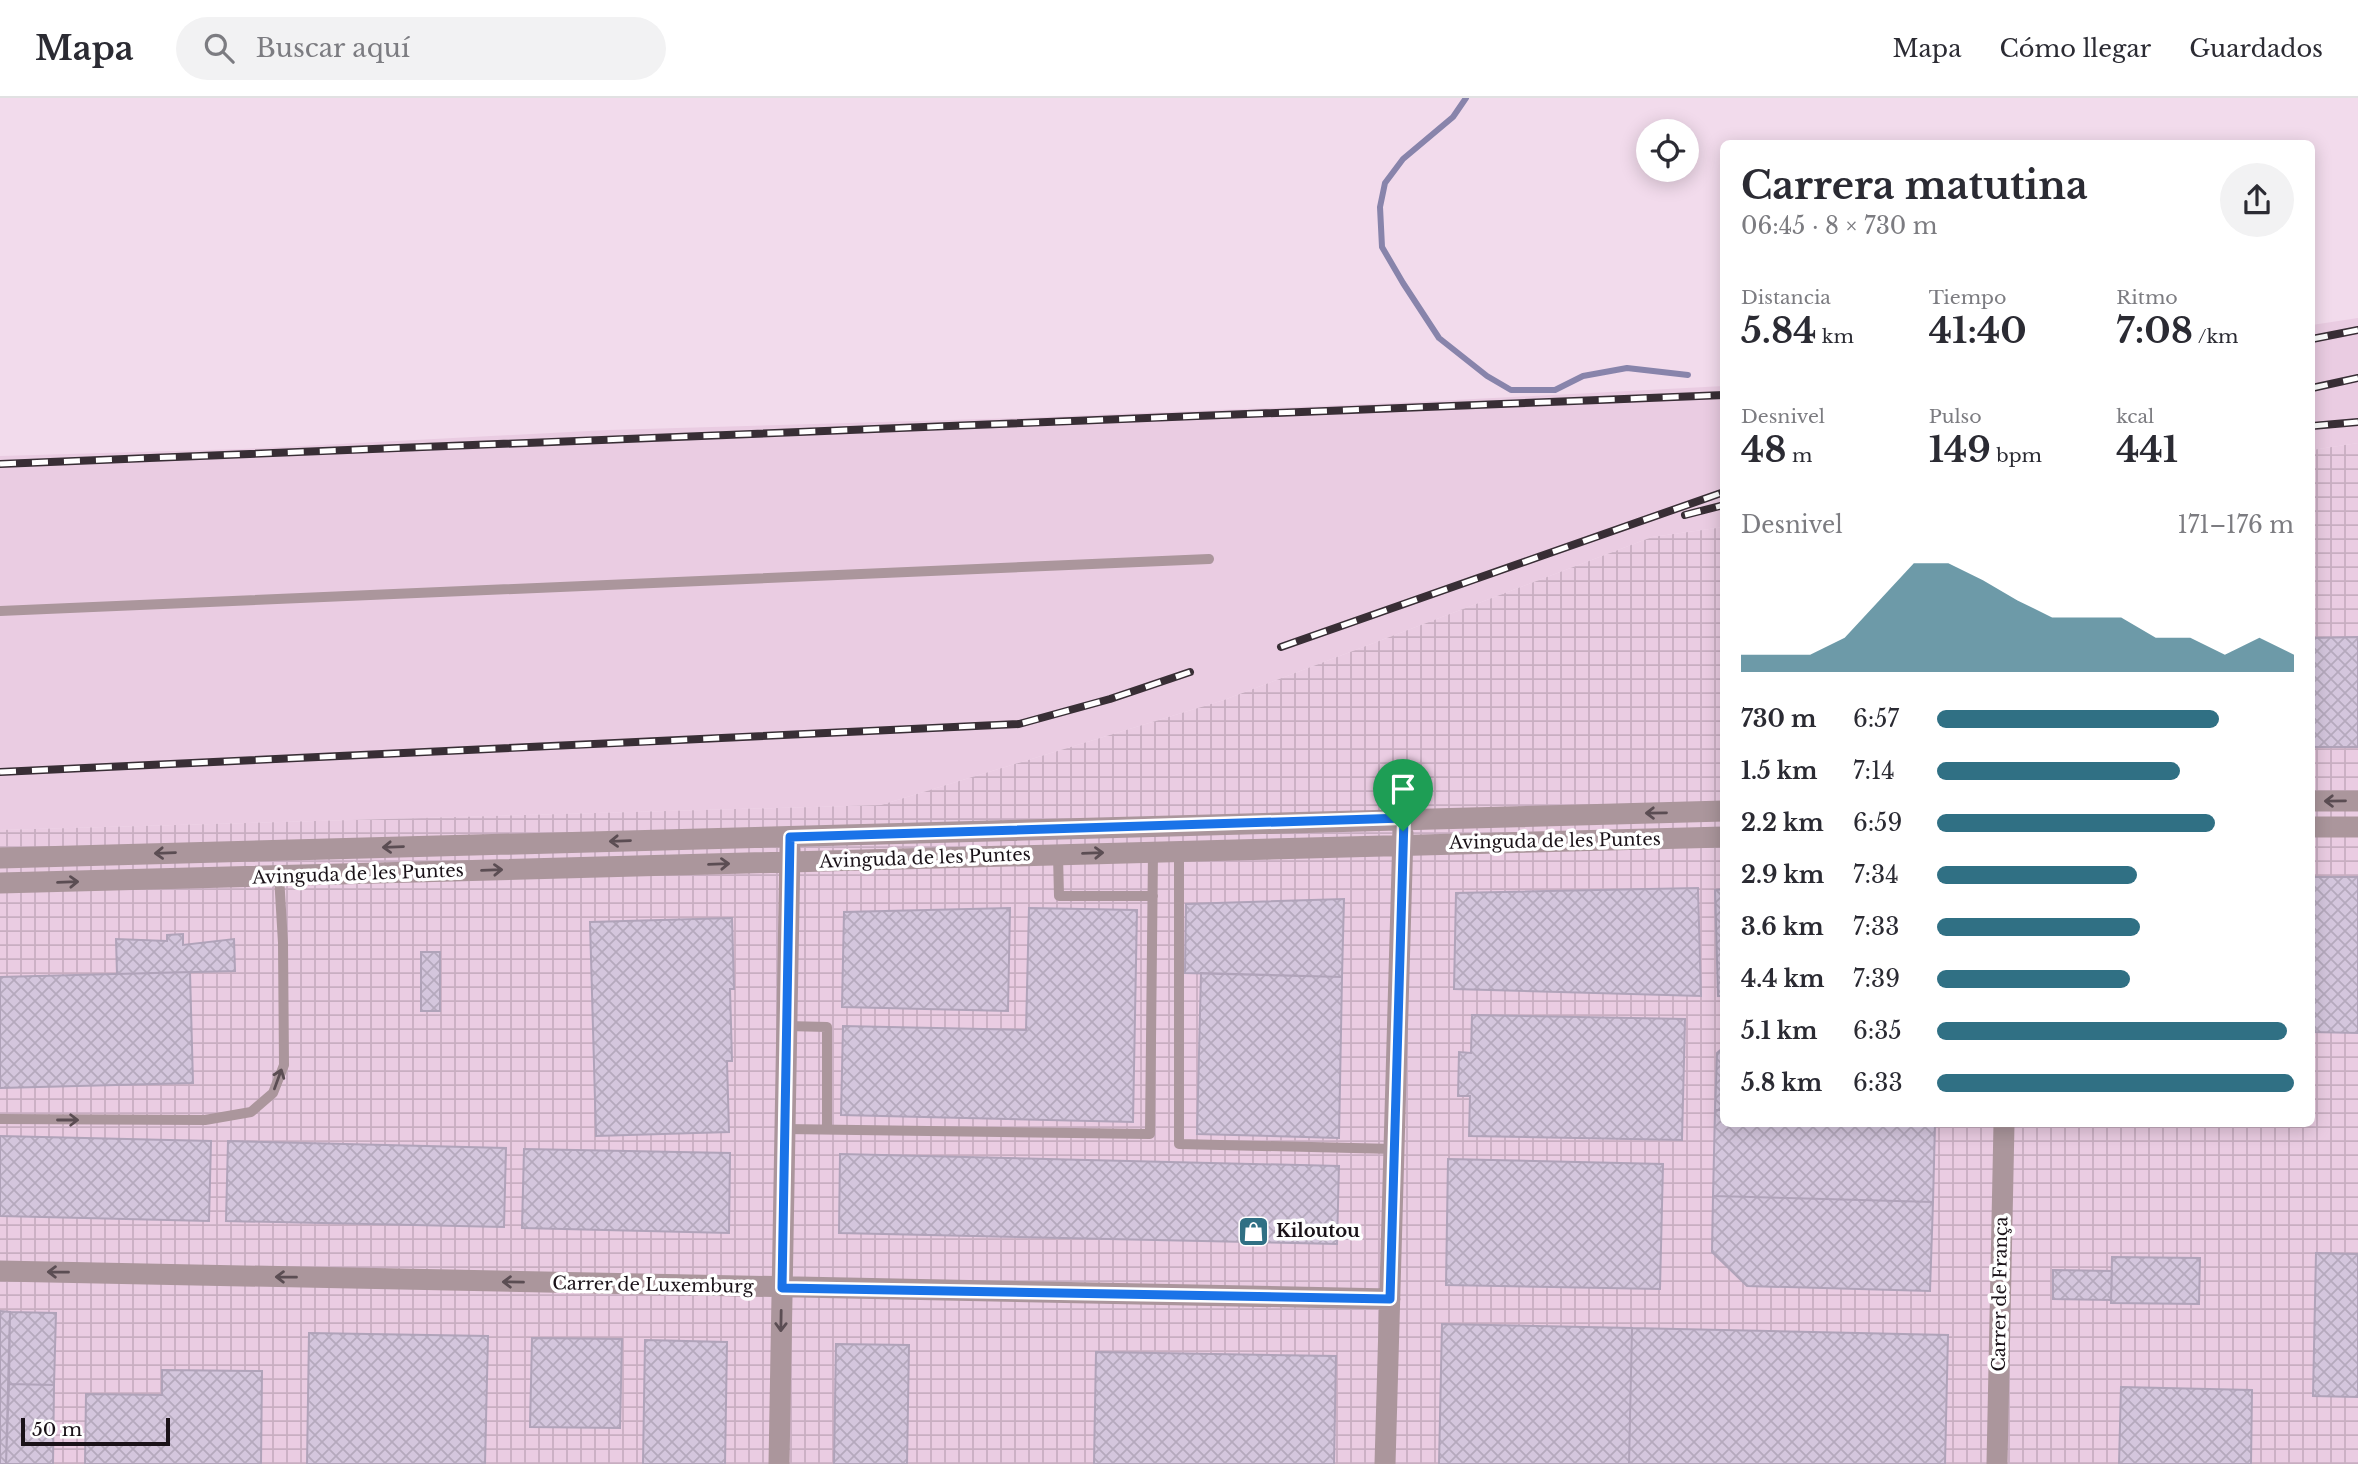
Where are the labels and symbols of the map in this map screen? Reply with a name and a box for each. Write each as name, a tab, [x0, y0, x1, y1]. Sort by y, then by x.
pin	[1373, 759, 1433, 831]
one-way arrow	[2324, 794, 2347, 808]
one-way arrow	[1644, 806, 1667, 819]
street label: Avinguda de les Puntes	[1448, 828, 1661, 854]
one-way arrow	[609, 835, 632, 848]
one-way arrow	[381, 841, 404, 854]
street label: Avinguda de les Puntes	[818, 843, 1031, 873]
one-way arrow	[154, 847, 177, 860]
one-way arrow	[1082, 847, 1105, 860]
one-way arrow	[707, 858, 730, 871]
street label: Avinguda de les Puntes	[251, 859, 464, 889]
one-way arrow	[480, 864, 503, 877]
one-way arrow	[56, 875, 79, 888]
one-way arrow	[273, 1069, 286, 1091]
one-way arrow	[56, 1113, 79, 1127]
shop icon: Kiloutou	[1236, 1214, 1270, 1248]
street label: Carrer de França	[1988, 1216, 2012, 1372]
place label: Kiloutou	[1276, 1220, 1360, 1242]
one-way arrow	[47, 1265, 70, 1279]
one-way arrow	[275, 1270, 298, 1284]
street label: Carrer de Luxemburg	[552, 1272, 754, 1298]
one-way arrow	[502, 1275, 525, 1288]
one-way arrow	[775, 1310, 788, 1333]
scale bar	[21, 1415, 170, 1447]

